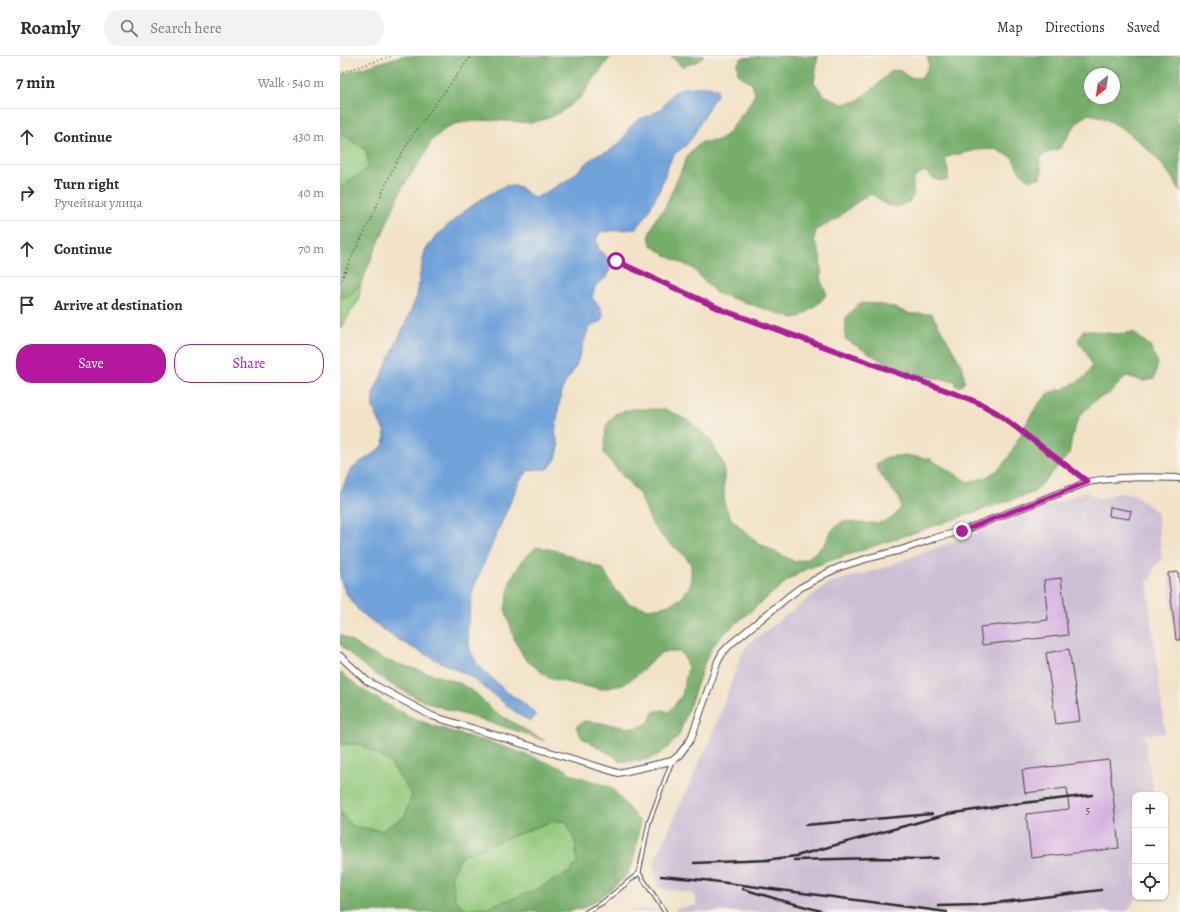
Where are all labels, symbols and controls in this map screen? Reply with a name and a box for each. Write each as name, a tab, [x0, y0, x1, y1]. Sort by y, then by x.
search box	[104, 10, 384, 46]
text: Roamly	[20, 15, 80, 41]
icon: search	[118, 17, 140, 39]
text: Search here	[150, 18, 222, 38]
text: Map	[997, 18, 1023, 37]
text: Directions	[1045, 18, 1105, 37]
text: Saved	[1127, 18, 1160, 37]
north arrow	[1084, 68, 1120, 104]
text: 7 min	[16, 71, 55, 94]
text: Walk · 540 m	[258, 74, 324, 91]
icon: ahead	[16, 126, 38, 148]
text: Continue	[54, 127, 112, 147]
text: 430 m	[292, 128, 324, 145]
text: Turn right	[54, 174, 119, 194]
icon: right	[16, 182, 38, 204]
text: 40 m	[298, 184, 324, 201]
text: Ручейная улица	[54, 194, 143, 211]
icon: ahead	[16, 238, 38, 260]
text: Continue	[54, 239, 112, 259]
text: 70 m	[298, 240, 324, 257]
route start	[607, 252, 625, 270]
icon: arrive	[16, 294, 38, 316]
text: Arrive at destination	[54, 295, 183, 315]
button: Save	[16, 344, 166, 383]
button: Share	[174, 344, 324, 383]
route end	[953, 522, 971, 540]
map controls	[1132, 792, 1168, 900]
button: +	[1132, 792, 1168, 828]
house number: 5	[1086, 804, 1090, 817]
button: −	[1132, 828, 1168, 864]
button: locate	[1132, 864, 1168, 900]

